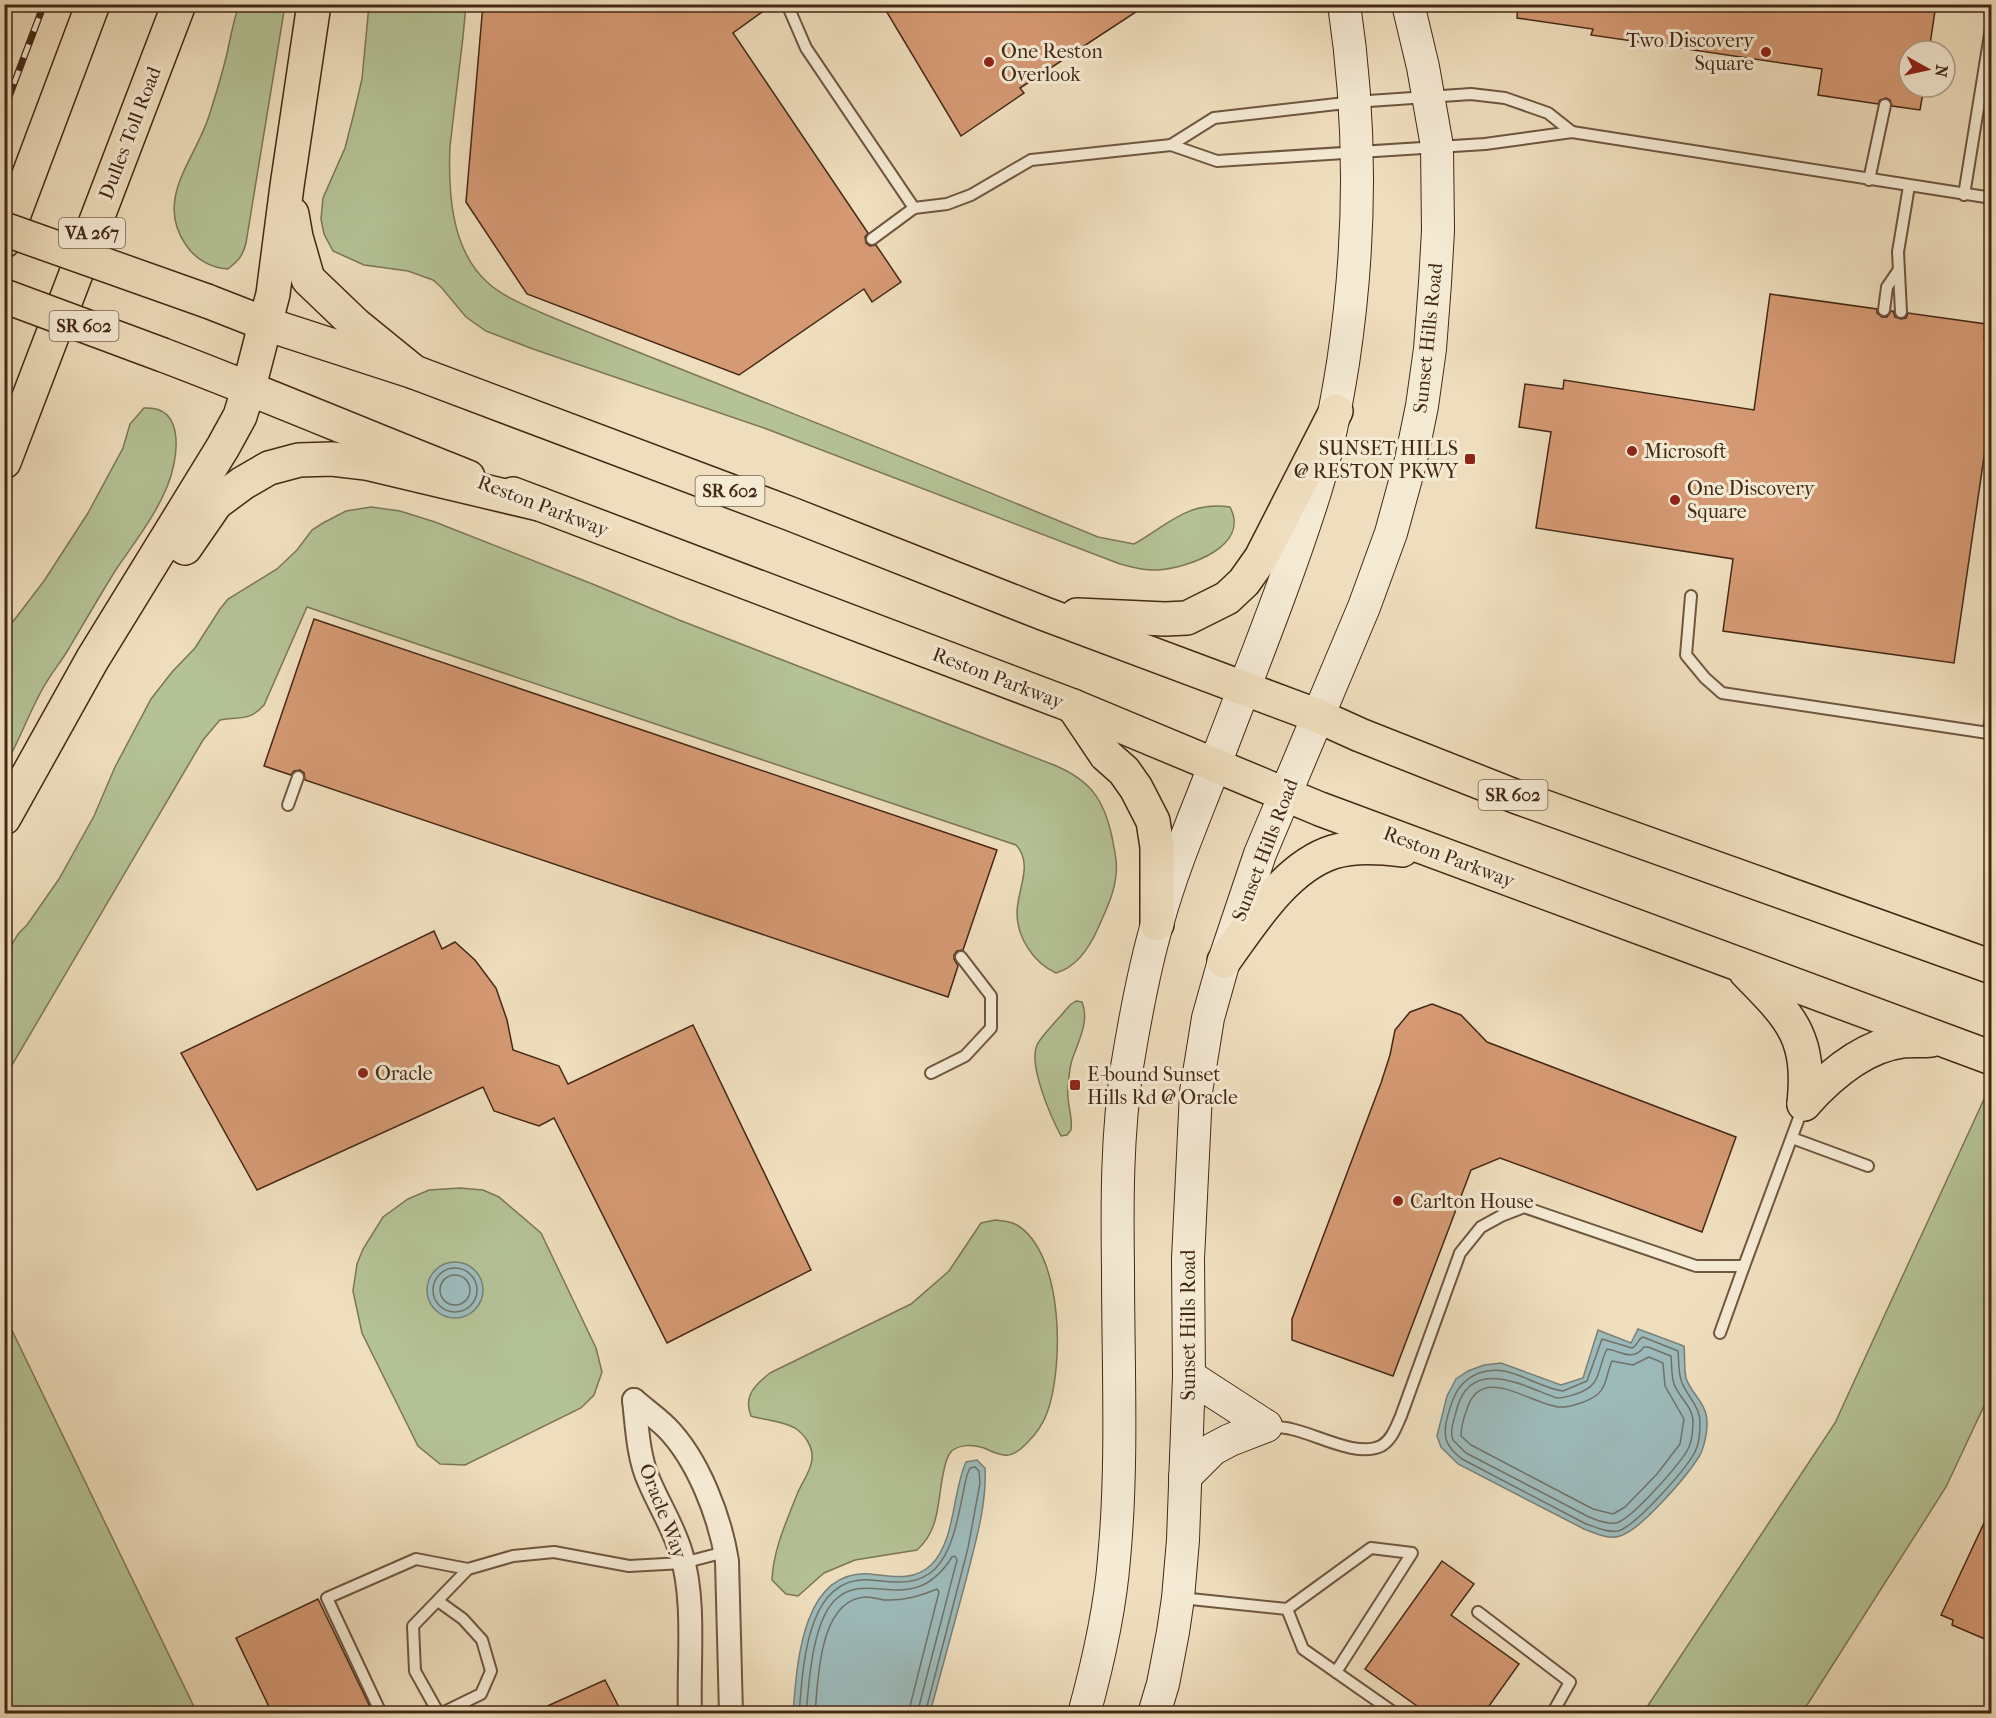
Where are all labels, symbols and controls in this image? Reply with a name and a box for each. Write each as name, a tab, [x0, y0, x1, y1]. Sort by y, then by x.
place label: Two Discovery Square	[1626, 29, 1755, 75]
north arrow	[1897, 39, 1957, 99]
place label: One Reston Overlook	[1001, 40, 1103, 86]
marker: Two Discovery Square	[1759, 45, 1773, 59]
marker: One Reston Overlook	[982, 55, 996, 69]
street label: Dulles Toll Road	[94, 62, 166, 203]
text: N	[1931, 64, 1952, 79]
road number: VA 267	[59, 218, 125, 248]
street label: Sunset Hills Road	[1409, 261, 1447, 414]
road number: SR 602	[50, 311, 118, 341]
place label: SUNSET HILLS @ RESTON PKWY	[1294, 437, 1459, 483]
place label: Microsoft	[1644, 440, 1727, 463]
marker: Microsoft	[1625, 444, 1639, 458]
marker: SUNSET HILLS @ RESTON PKWY	[1463, 452, 1477, 466]
street label: Reston Parkway	[474, 470, 613, 542]
road number: SR 602	[696, 476, 764, 506]
place label: One Discovery Square	[1687, 477, 1816, 523]
marker: One Discovery Square	[1668, 493, 1682, 507]
street label: Reston Parkway	[929, 642, 1068, 714]
street label: Sunset Hills Road	[1227, 774, 1303, 925]
road number: SR 602	[1478, 780, 1547, 810]
street label: Reston Parkway	[1380, 821, 1519, 893]
place label: Oracle	[375, 1062, 433, 1085]
place label: E-bound Sunset Hills Rd @ Oracle	[1087, 1063, 1238, 1109]
marker: Oracle	[356, 1066, 370, 1080]
marker: E-bound Sunset Hills Rd @ Oracle	[1068, 1078, 1082, 1092]
place label: Carlton House	[1410, 1190, 1534, 1213]
marker: Carlton House	[1391, 1194, 1405, 1208]
street label: Sunset Hills Road	[1177, 1248, 1200, 1400]
street label: Oracle Way	[634, 1460, 692, 1563]

